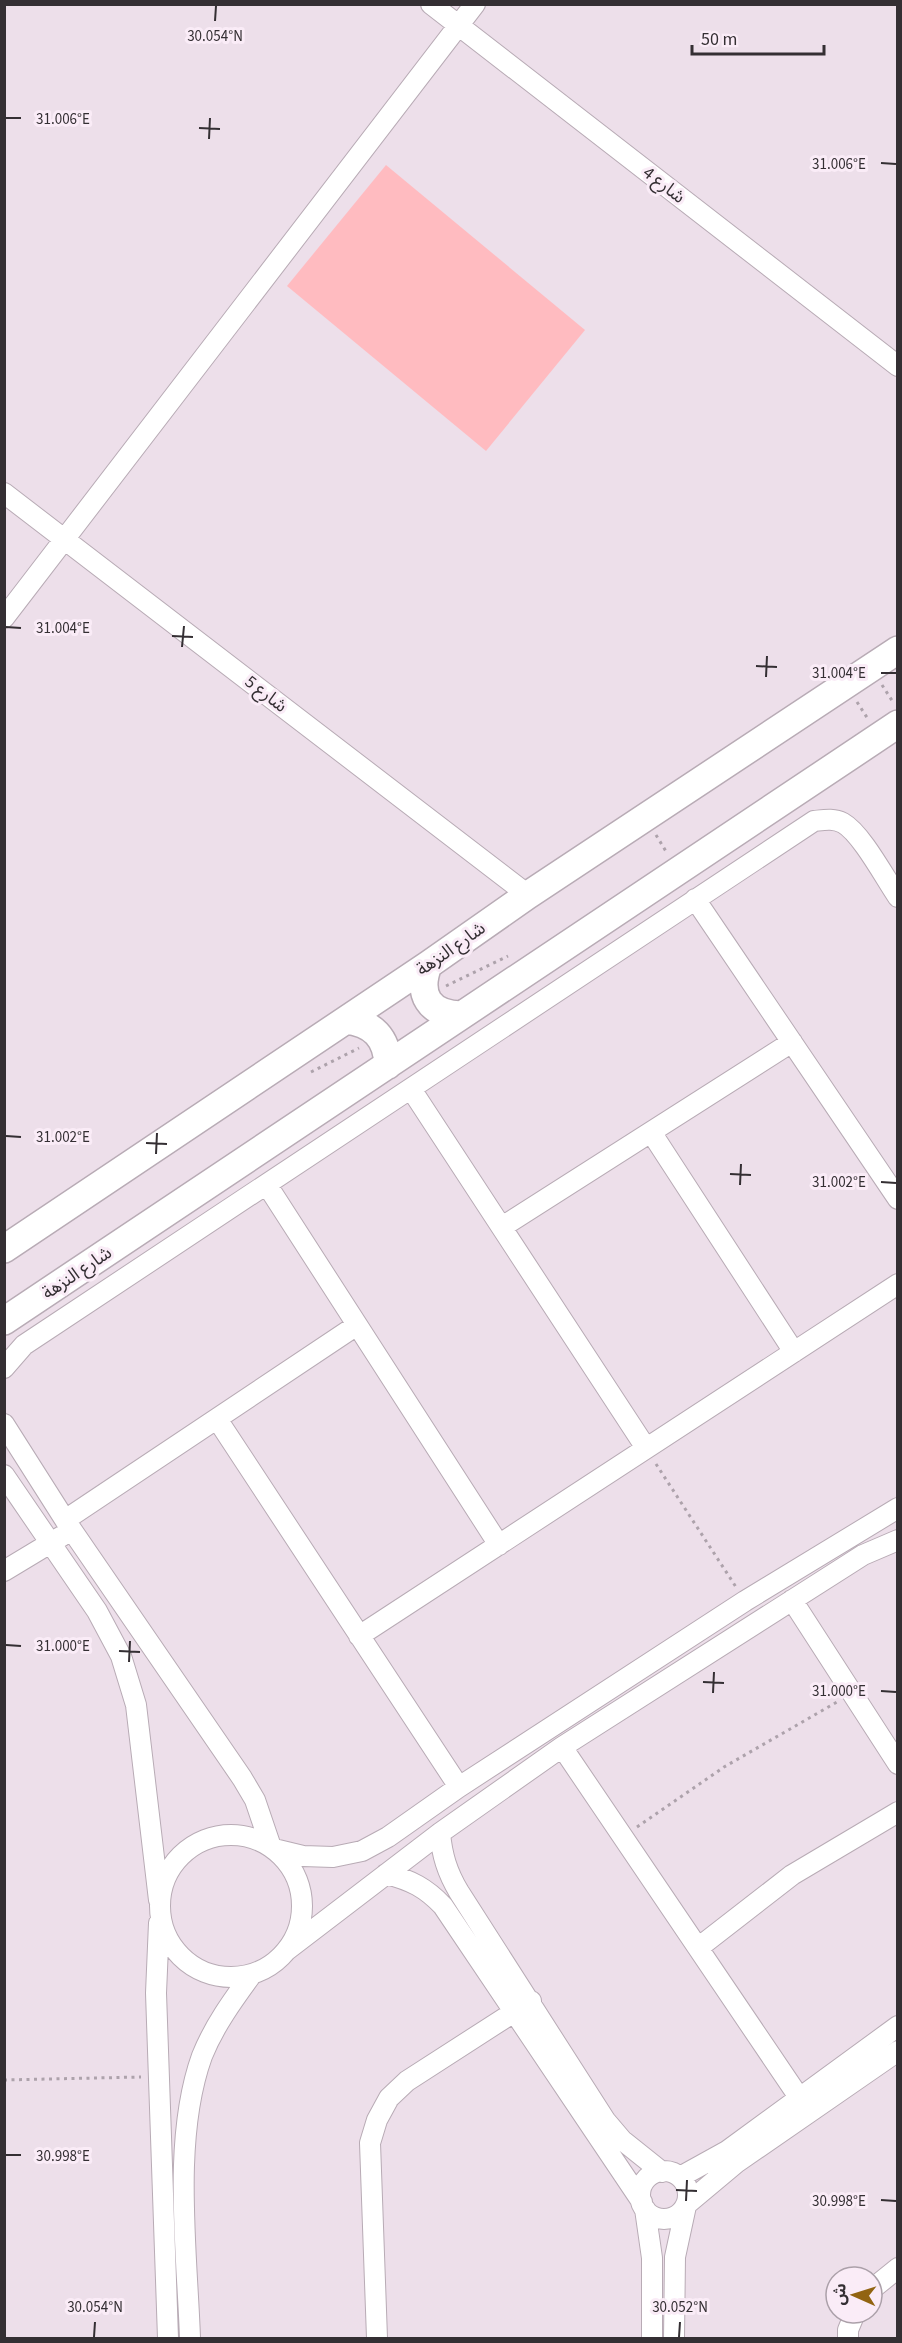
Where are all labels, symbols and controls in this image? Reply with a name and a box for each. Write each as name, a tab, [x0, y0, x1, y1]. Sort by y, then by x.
scale bar	[692, 18, 824, 56]
text: 30.054°N	[187, 26, 243, 47]
text: 50 m	[701, 27, 737, 52]
text: 31.006°E	[36, 109, 90, 130]
text: 31.006°E	[812, 154, 866, 175]
street label: شارع 4	[637, 160, 690, 210]
text: 31.004°E	[36, 618, 90, 639]
text: 31.004°E	[812, 663, 866, 684]
street label: شارع 5	[239, 669, 292, 719]
street label: شارع النزهة	[411, 916, 491, 983]
text: 31.002°E	[36, 1127, 90, 1148]
text: 31.002°E	[812, 1172, 866, 1193]
street label: شارع النزهة	[37, 1240, 117, 1306]
text: 31.000°E	[36, 1636, 90, 1657]
text: 31.000°E	[812, 1681, 866, 1702]
text: 30.998°E	[36, 2146, 90, 2167]
text: 30.998°E	[812, 2191, 866, 2212]
north arrow	[824, 2265, 884, 2325]
text: ش	[828, 2283, 852, 2306]
text: 30.054°N	[67, 2297, 123, 2318]
text: 30.052°N	[652, 2297, 708, 2318]

